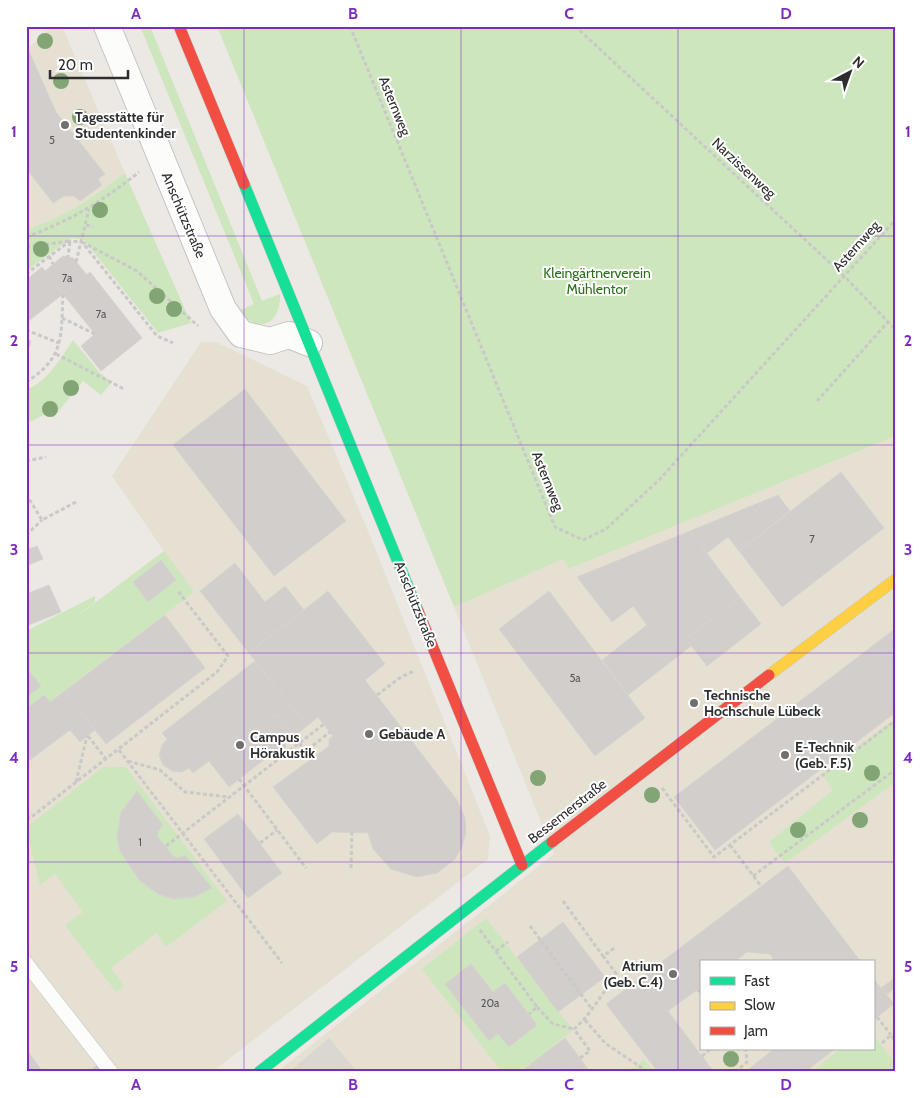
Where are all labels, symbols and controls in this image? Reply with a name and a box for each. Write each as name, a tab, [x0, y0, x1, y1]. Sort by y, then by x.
text: A	[131, 4, 141, 23]
text: B	[348, 4, 358, 23]
text: C	[564, 4, 574, 23]
text: D	[780, 4, 792, 23]
scale bar	[50, 48, 128, 80]
north arrow	[824, 48, 874, 98]
text: N	[849, 52, 868, 72]
text: 20 m	[58, 56, 93, 74]
street label: Asternweg	[375, 74, 415, 139]
place label: Tagesstätte für Studentenkinder	[75, 108, 176, 142]
marker: Tagesstätte für Studentenkinder	[59, 119, 71, 131]
text: 1	[11, 122, 17, 141]
text: 1	[905, 122, 911, 141]
house number: 5	[49, 133, 55, 147]
street label: Narzissenweg	[708, 134, 781, 203]
street label: Anschützstraße	[158, 169, 210, 261]
street label: Asternweg	[828, 216, 884, 275]
park label: Kleingärtnerverein Mühlentor	[543, 264, 651, 298]
house number: 7a	[62, 271, 73, 285]
house number: 7a	[96, 307, 107, 321]
text: 2	[10, 331, 18, 350]
text: 2	[904, 331, 912, 350]
street label: Asternweg	[528, 449, 568, 514]
house number: 7	[809, 532, 815, 546]
text: 3	[10, 540, 18, 559]
text: 3	[904, 540, 912, 559]
street label: Anschützstraße	[391, 558, 441, 650]
house number: 5a	[569, 671, 581, 685]
place label: Technische Hochschule Lübeck	[704, 686, 821, 720]
marker: Technische Hochschule Lübeck	[688, 697, 700, 709]
place label: Gebäude A	[379, 725, 445, 743]
place label: Campus Hörakustik	[250, 728, 315, 762]
marker: Gebäude A	[363, 728, 375, 740]
place label: E-Technik (Geb. F.5)	[795, 738, 854, 772]
marker: Campus Hörakustik	[234, 739, 246, 751]
text: 4	[9, 748, 19, 767]
text: 4	[903, 748, 913, 767]
marker: E-Technik (Geb. F.5)	[779, 749, 791, 761]
street label: Bessemerstraße	[524, 775, 610, 847]
house number: 1	[138, 835, 142, 849]
text: 5	[10, 957, 18, 976]
place label: Atrium (Geb. C.4)	[603, 957, 663, 991]
text: 5	[904, 957, 912, 976]
legend	[700, 960, 874, 1050]
marker: Atrium (Geb. C.4)	[667, 968, 679, 980]
text: Fast	[744, 972, 769, 990]
house number: 20a	[481, 996, 500, 1010]
text: Slow	[744, 996, 775, 1014]
text: Jam	[743, 1022, 768, 1040]
text: A	[131, 1075, 141, 1094]
text: B	[348, 1075, 358, 1094]
text: C	[564, 1075, 574, 1094]
text: D	[780, 1075, 792, 1094]

